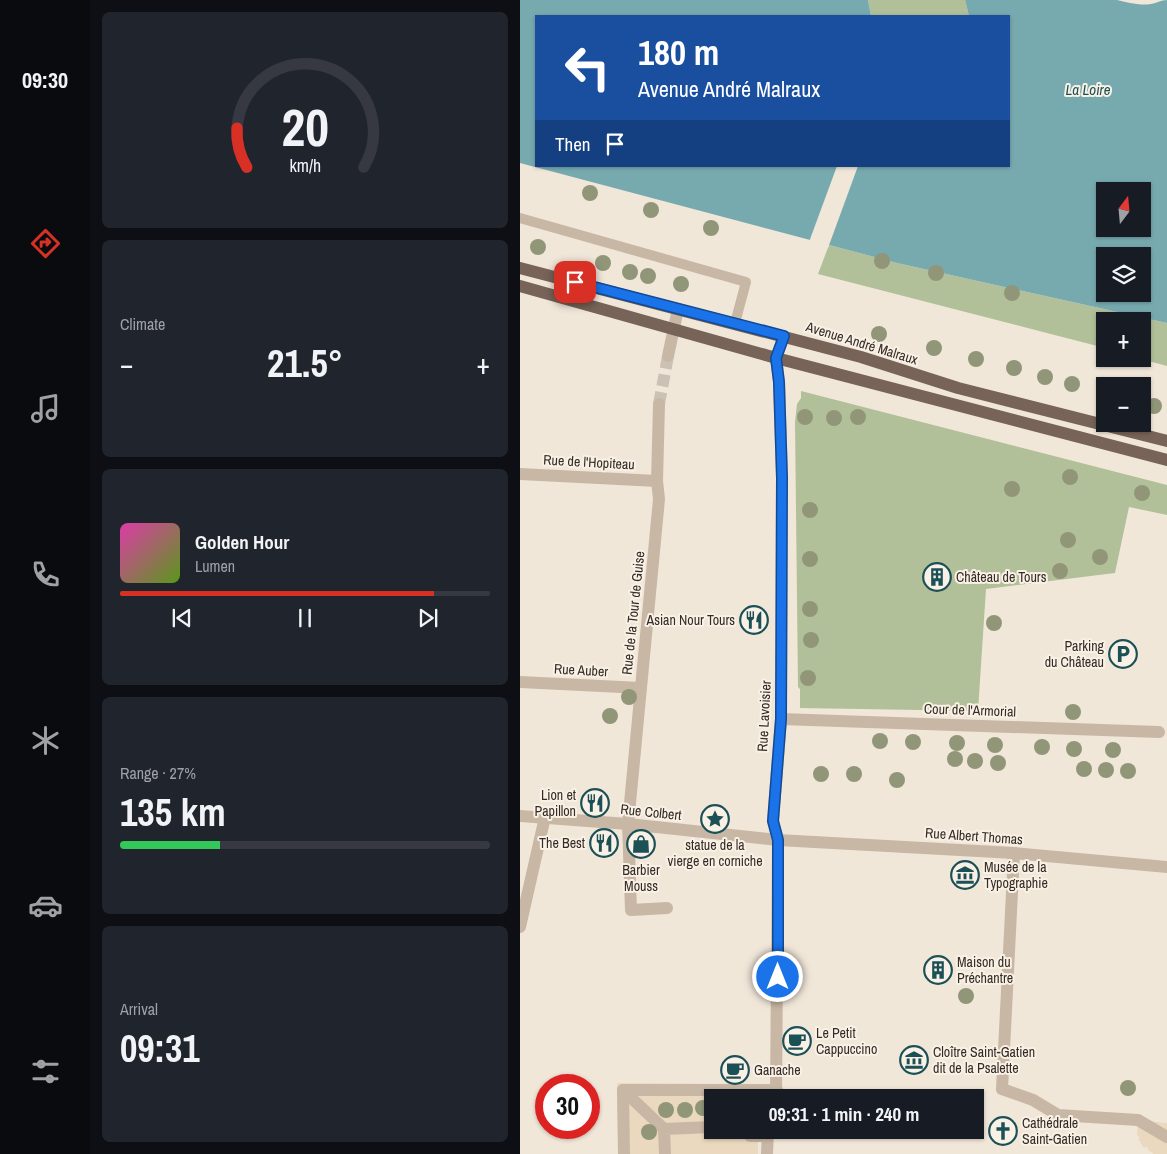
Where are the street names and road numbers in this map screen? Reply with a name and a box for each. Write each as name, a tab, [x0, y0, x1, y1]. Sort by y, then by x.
street label: Avenue André Malraux	[803, 317, 920, 369]
street label: Rue de l'Hopiteau	[543, 451, 635, 473]
street label: Rue de la Tour de Guise	[618, 550, 648, 676]
street label: Rue Auber	[553, 660, 609, 680]
street label: Rue Lavoisier	[753, 680, 775, 752]
street label: Cour de l'Armorial	[924, 699, 1016, 721]
street label: Rue Colbert	[620, 800, 682, 824]
street label: Rue Albert Thomas	[924, 824, 1024, 848]

